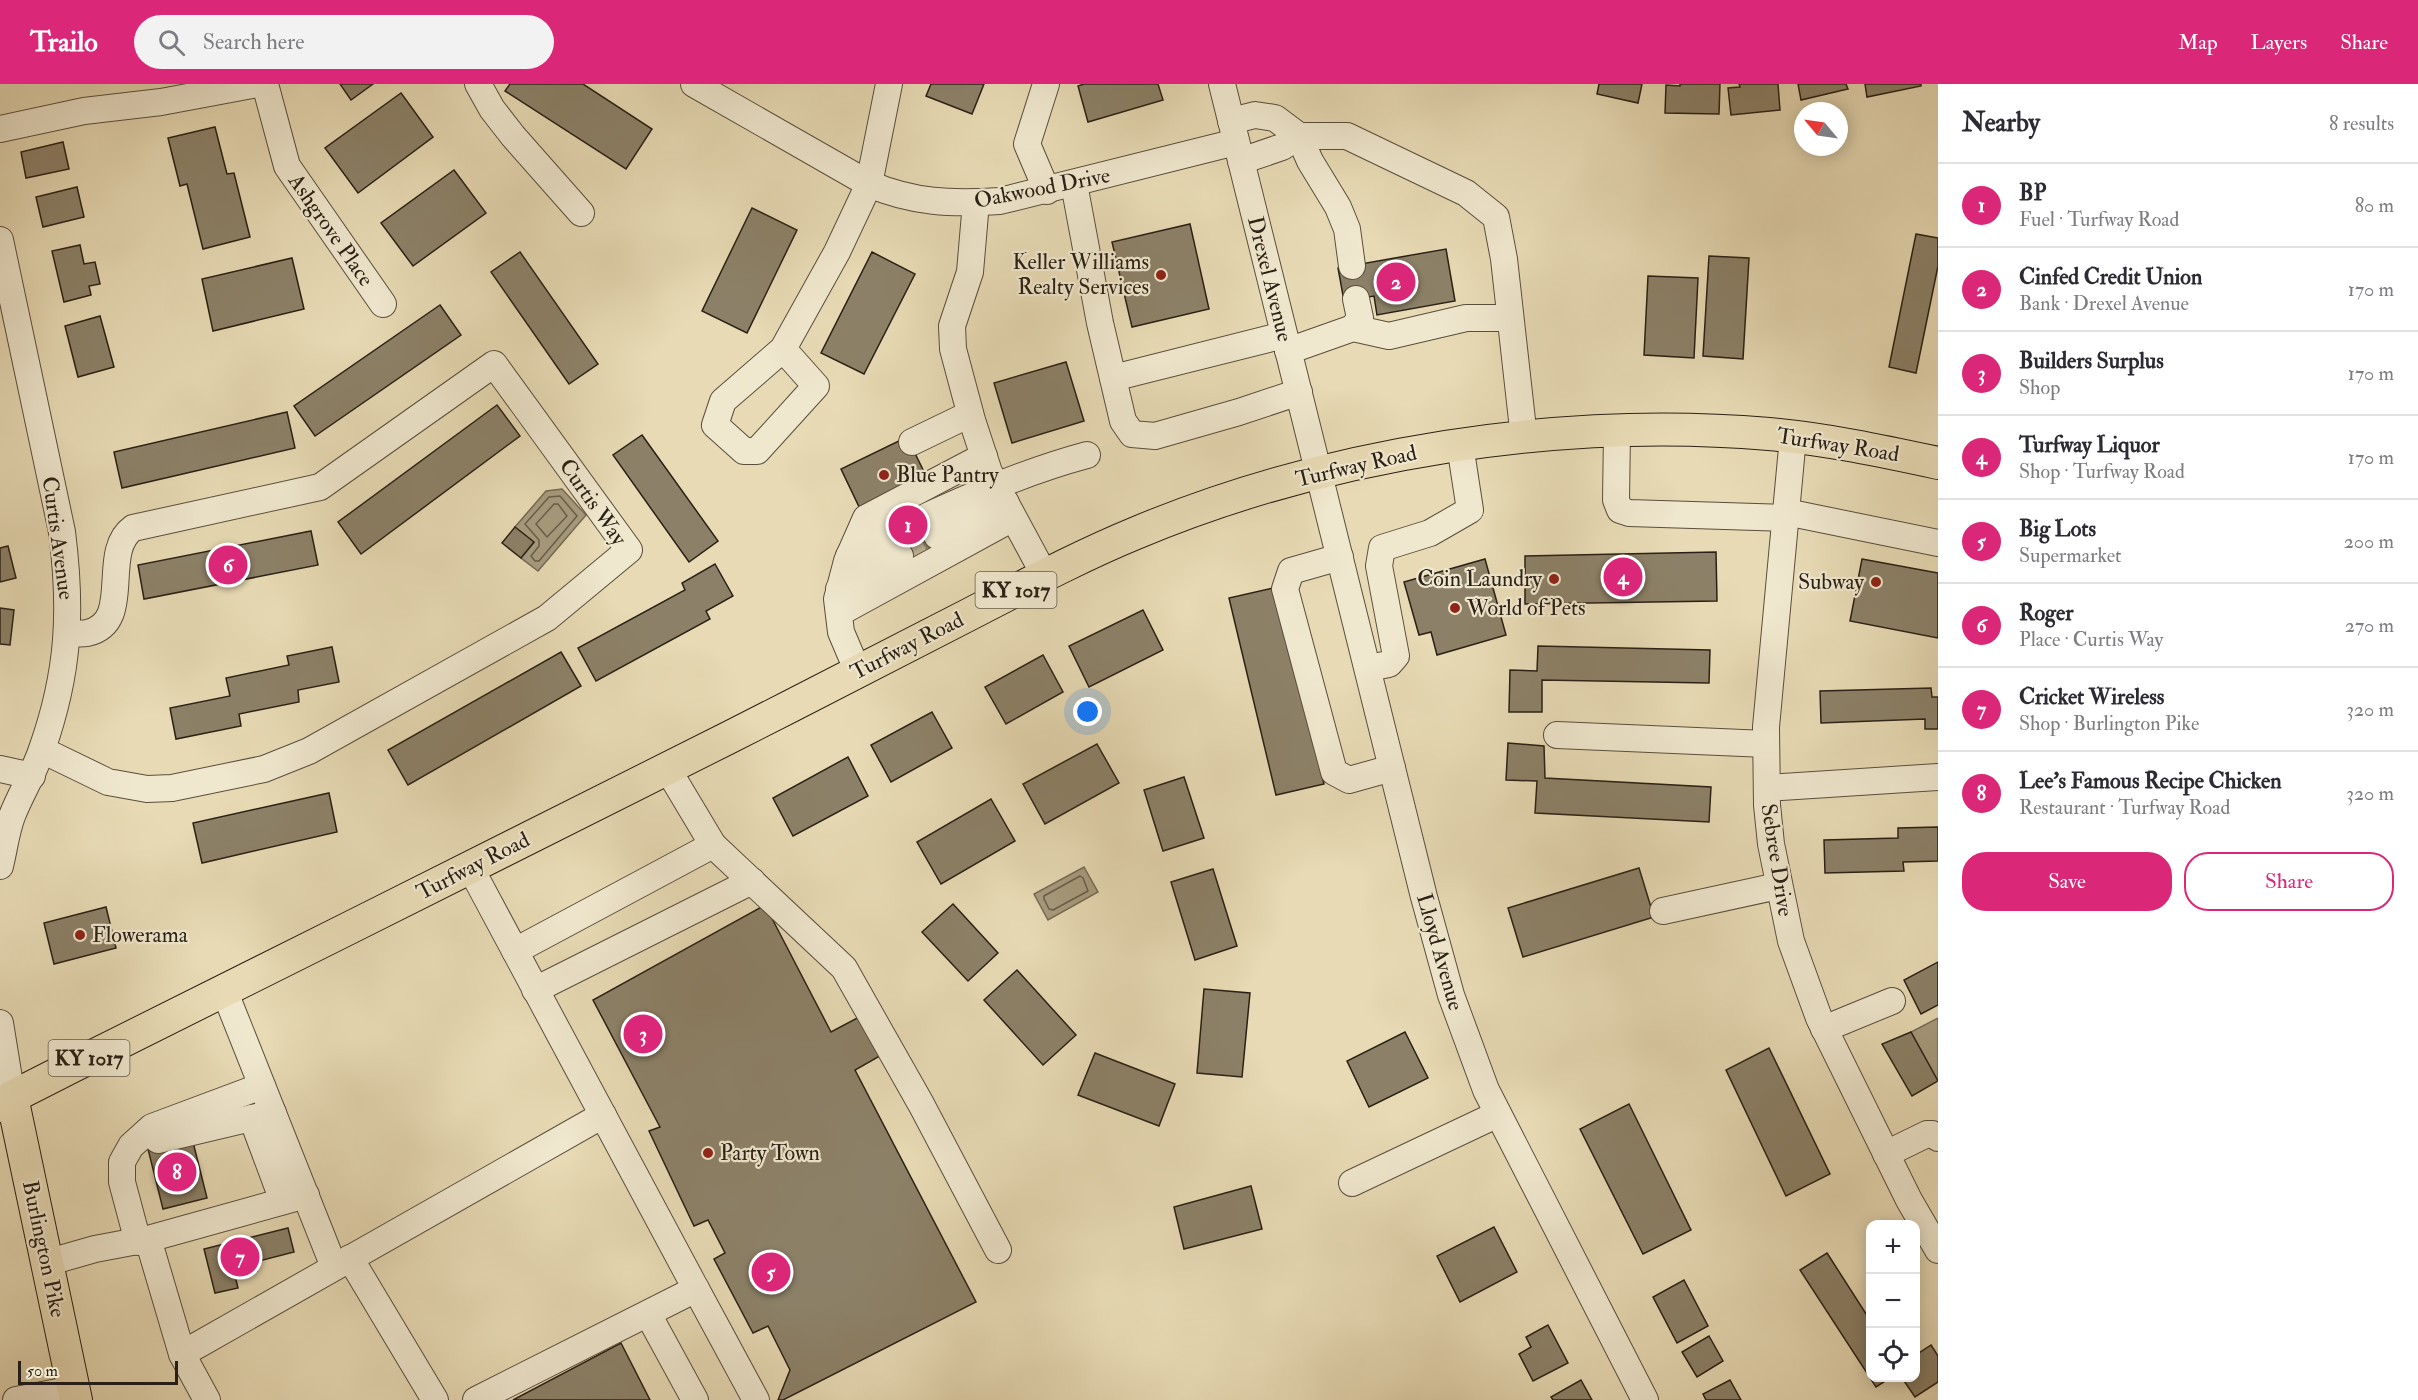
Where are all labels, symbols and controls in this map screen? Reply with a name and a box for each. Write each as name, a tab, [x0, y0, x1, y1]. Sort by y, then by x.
search box	[134, 15, 554, 69]
text: Trailo	[30, 25, 98, 60]
icon: search	[155, 26, 188, 59]
text: Search here	[203, 28, 304, 56]
text: Map	[2178, 29, 2218, 56]
text: Layers	[2251, 29, 2307, 56]
text: Share	[2340, 29, 2388, 56]
north arrow	[1794, 102, 1848, 156]
text: Nearby	[1962, 107, 2040, 139]
text: 8 results	[2329, 111, 2394, 136]
street label: Oakwood Drive	[972, 161, 1112, 215]
street label: Ashgrove Place	[281, 167, 380, 292]
text: BP	[2019, 179, 2046, 207]
text: 1	[1978, 193, 1985, 218]
text: 80 m	[2355, 193, 2394, 218]
text: Fuel · Turfway Road	[2019, 207, 2179, 232]
street label: Drexel Avenue	[1241, 214, 1299, 344]
place label: Keller Williams Realty Services	[1012, 248, 1149, 301]
pin: 2	[1376, 260, 1416, 304]
text: Cinfed Credit Union	[2019, 263, 2202, 291]
marker: Keller Williams Realty Services	[1154, 268, 1168, 282]
text: 2	[1976, 277, 1987, 302]
text: 170 m	[2348, 277, 2394, 302]
text: Bank · Drexel Avenue	[2019, 291, 2189, 316]
text: Builders Surplus	[2019, 347, 2164, 375]
text: 3	[1978, 361, 1985, 386]
text: 170 m	[2348, 361, 2394, 386]
text: Shop	[2019, 375, 2060, 400]
street label: Turfway Road	[1775, 422, 1901, 469]
text: Turfway Liquor	[2019, 431, 2160, 459]
street label: Turfway Road	[1293, 438, 1419, 494]
text: 4	[1976, 445, 1987, 470]
text: 170 m	[2348, 445, 2394, 470]
street label: Curtis Way	[553, 453, 633, 551]
text: Shop · Turfway Road	[2019, 459, 2185, 484]
place label: Blue Pantry	[896, 461, 999, 489]
marker: Blue Pantry	[877, 468, 891, 482]
street label: Curtis Avenue	[35, 474, 81, 602]
pin: 1	[888, 502, 928, 548]
text: Big Lots	[2019, 515, 2096, 543]
text: 5	[1977, 529, 1986, 554]
text: 200 m	[2344, 529, 2394, 554]
pin: 6	[208, 542, 248, 588]
text: Supermarket	[2019, 543, 2122, 568]
pin: 4	[1604, 554, 1642, 600]
place label: Coin Laundry	[1417, 565, 1542, 593]
place label: Subway	[1798, 568, 1864, 596]
road number: KY 1017	[976, 572, 1056, 608]
marker: Coin Laundry	[1547, 572, 1561, 586]
marker: Subway	[1869, 575, 1883, 589]
place label: World of Pets	[1466, 594, 1586, 622]
text: Roger	[2019, 599, 2073, 627]
marker: World of Pets	[1448, 601, 1462, 615]
street label: Turfway Road	[846, 605, 968, 686]
text: 6	[1976, 613, 1987, 638]
text: 270 m	[2345, 613, 2394, 638]
text: Place · Curtis Way	[2019, 627, 2163, 652]
text: Cricket Wireless	[2019, 683, 2164, 711]
your location	[1073, 697, 1102, 726]
text: 7	[1977, 697, 1986, 722]
text: 320 m	[2346, 697, 2394, 722]
text: Shop · Burlington Pike	[2019, 711, 2199, 736]
text: Lee's Famous Recipe Chicken	[2019, 767, 2282, 795]
text: 8	[1977, 781, 1986, 806]
text: 320 m	[2346, 781, 2394, 806]
text: Restaurant · Turfway Road	[2019, 795, 2230, 820]
street label: Sebree Drive	[1754, 802, 1800, 918]
street label: Turfway Road	[412, 825, 534, 906]
button: Save	[1962, 852, 2172, 911]
button: Share	[2184, 852, 2394, 911]
street label: Lloyd Avenue	[1410, 890, 1470, 1014]
place label: Flowerama	[92, 921, 189, 949]
marker: Flowerama	[73, 928, 87, 942]
pin: 3	[624, 1012, 662, 1056]
road number: KY 1017	[48, 1040, 130, 1076]
place label: Party Town	[720, 1139, 820, 1167]
marker: Party Town	[701, 1146, 715, 1160]
pin: 8	[158, 1150, 196, 1194]
street label: Burlington Pike	[16, 1178, 72, 1320]
map controls	[1866, 1220, 1920, 1382]
button: +	[1866, 1220, 1920, 1274]
pin: 7	[220, 1234, 260, 1280]
pin: 5	[752, 1250, 790, 1294]
button: −	[1866, 1274, 1920, 1328]
button: locate	[1866, 1328, 1920, 1382]
scale bar	[18, 1358, 178, 1386]
text: 50 m	[27, 1361, 58, 1381]

